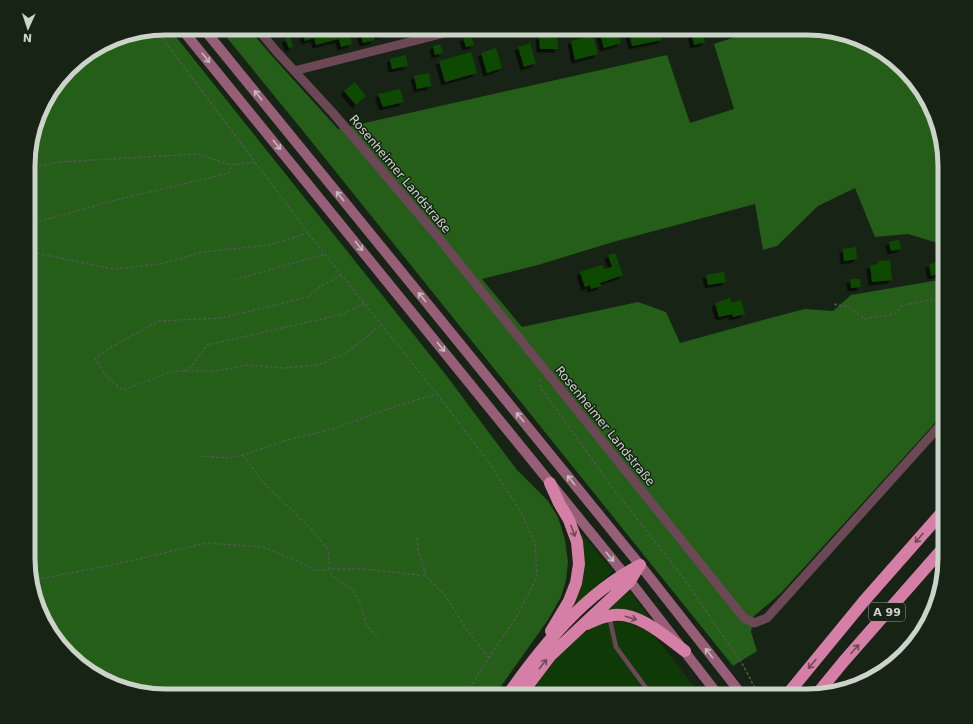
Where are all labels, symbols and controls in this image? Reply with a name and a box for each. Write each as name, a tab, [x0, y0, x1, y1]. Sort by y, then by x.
north arrow	[8, 8, 48, 48]
text: N	[23, 31, 32, 44]
one-way arrow	[201, 53, 210, 64]
one-way arrow	[253, 90, 262, 101]
street label: Rosenheimer Landstraße	[346, 112, 454, 236]
one-way arrow	[273, 140, 282, 151]
one-way arrow	[335, 191, 344, 201]
one-way arrow	[355, 241, 363, 252]
one-way arrow	[417, 291, 426, 302]
one-way arrow	[436, 342, 445, 353]
street label: Rosenheimer Landstraße	[552, 363, 658, 489]
one-way arrow	[515, 412, 524, 423]
one-way arrow	[567, 475, 576, 486]
one-way arrow	[570, 524, 578, 536]
one-way arrow	[915, 533, 924, 543]
one-way arrow	[606, 551, 615, 562]
road number: A 99	[869, 603, 905, 621]
one-way arrow	[624, 615, 637, 622]
one-way arrow	[850, 644, 859, 654]
one-way arrow	[705, 648, 714, 659]
one-way arrow	[808, 658, 817, 669]
one-way arrow	[539, 659, 548, 670]

